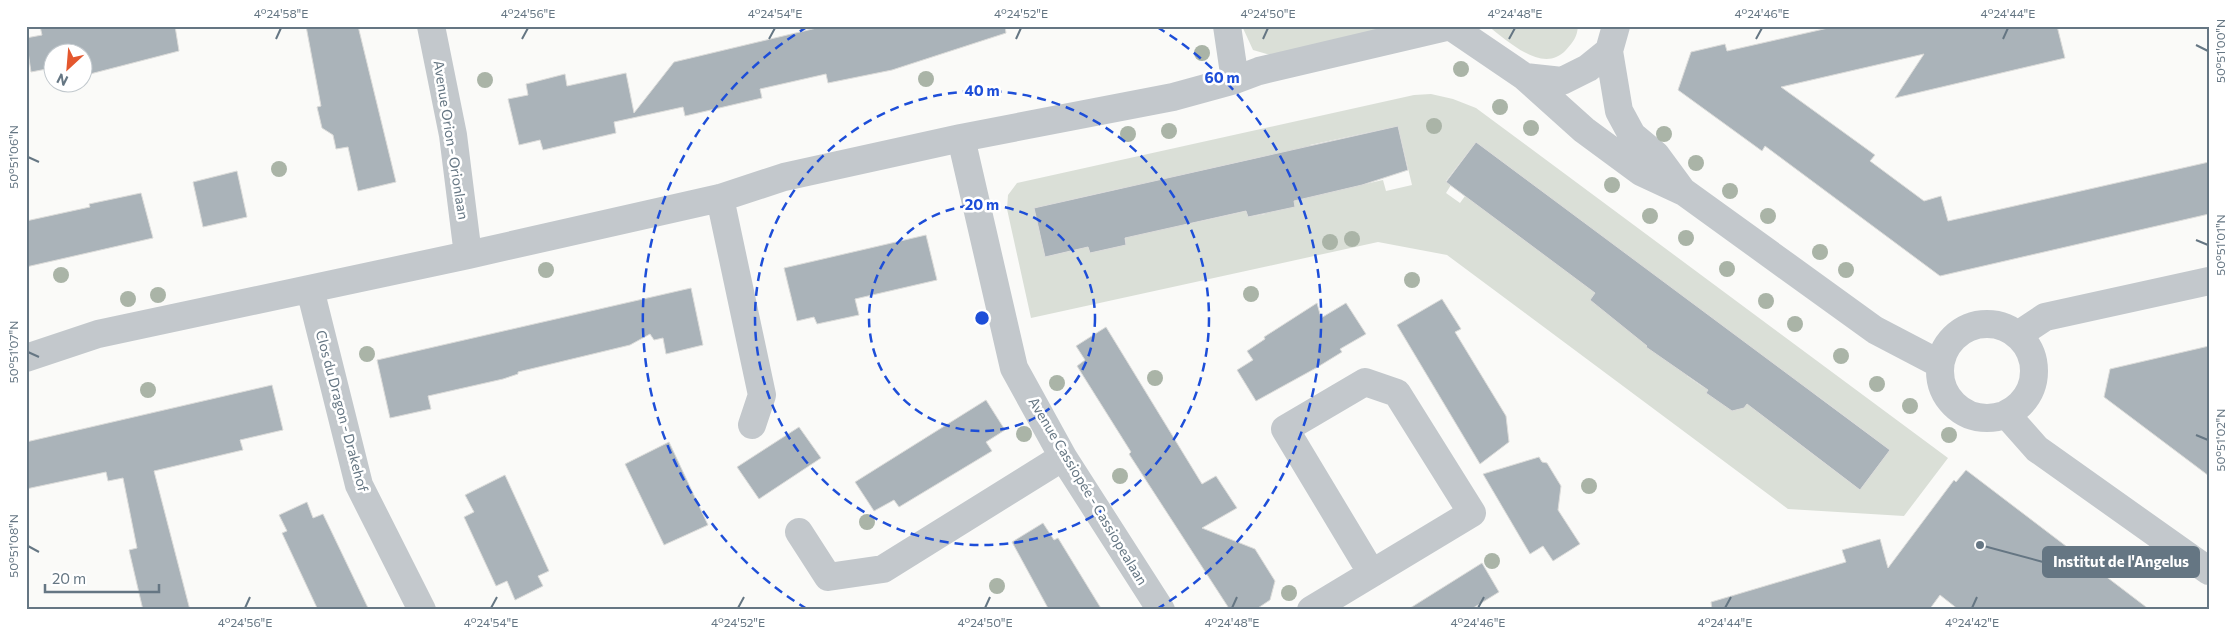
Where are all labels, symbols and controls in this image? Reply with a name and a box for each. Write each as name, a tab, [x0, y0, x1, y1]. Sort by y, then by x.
text: 4°24'58"E	[254, 6, 308, 20]
text: 4°24'56"E	[501, 6, 555, 20]
text: 4°24'54"E	[748, 6, 802, 20]
text: 4°24'52"E	[994, 6, 1048, 20]
text: 4°24'50"E	[1240, 6, 1296, 20]
text: 4°24'48"E	[1488, 6, 1542, 20]
text: 4°24'46"E	[1735, 6, 1789, 20]
text: 4°24'44"E	[1981, 6, 2035, 20]
text: 50°51'00"N	[2213, 19, 2227, 83]
north arrow	[42, 42, 92, 92]
street label: Avenue Orion - Orionlaan	[431, 59, 472, 221]
text: 60 m	[1204, 68, 1240, 86]
text: N	[54, 70, 71, 90]
text: 40 m	[964, 81, 1000, 99]
text: 50°51'06"N	[6, 125, 20, 189]
text: 20 m	[965, 195, 999, 213]
text: 50°51'01"N	[2213, 214, 2227, 276]
centre of rings	[973, 309, 991, 327]
text: 50°51'07"N	[6, 321, 20, 383]
street label: Clos du Dragon - Drakehof	[313, 328, 372, 494]
street label: Avenue Cassiopée - Cassiopealaan	[1025, 394, 1151, 588]
text: 50°51'02"N	[2213, 409, 2227, 471]
text: 50°51'08"N	[6, 514, 20, 578]
callout: Institut de l'Angelus	[2043, 547, 2199, 577]
text: Institut de l'Angelus	[2053, 552, 2189, 570]
scale bar	[45, 561, 159, 593]
text: 20 m	[52, 569, 86, 587]
text: 4°24'56"E	[218, 615, 272, 629]
text: 4°24'54"E	[464, 615, 518, 629]
text: 4°24'52"E	[711, 615, 765, 629]
text: 4°24'50"E	[957, 615, 1013, 629]
text: 4°24'48"E	[1205, 615, 1259, 629]
text: 4°24'46"E	[1451, 615, 1505, 629]
text: 4°24'44"E	[1698, 615, 1752, 629]
text: 4°24'42"E	[1945, 615, 1999, 629]

